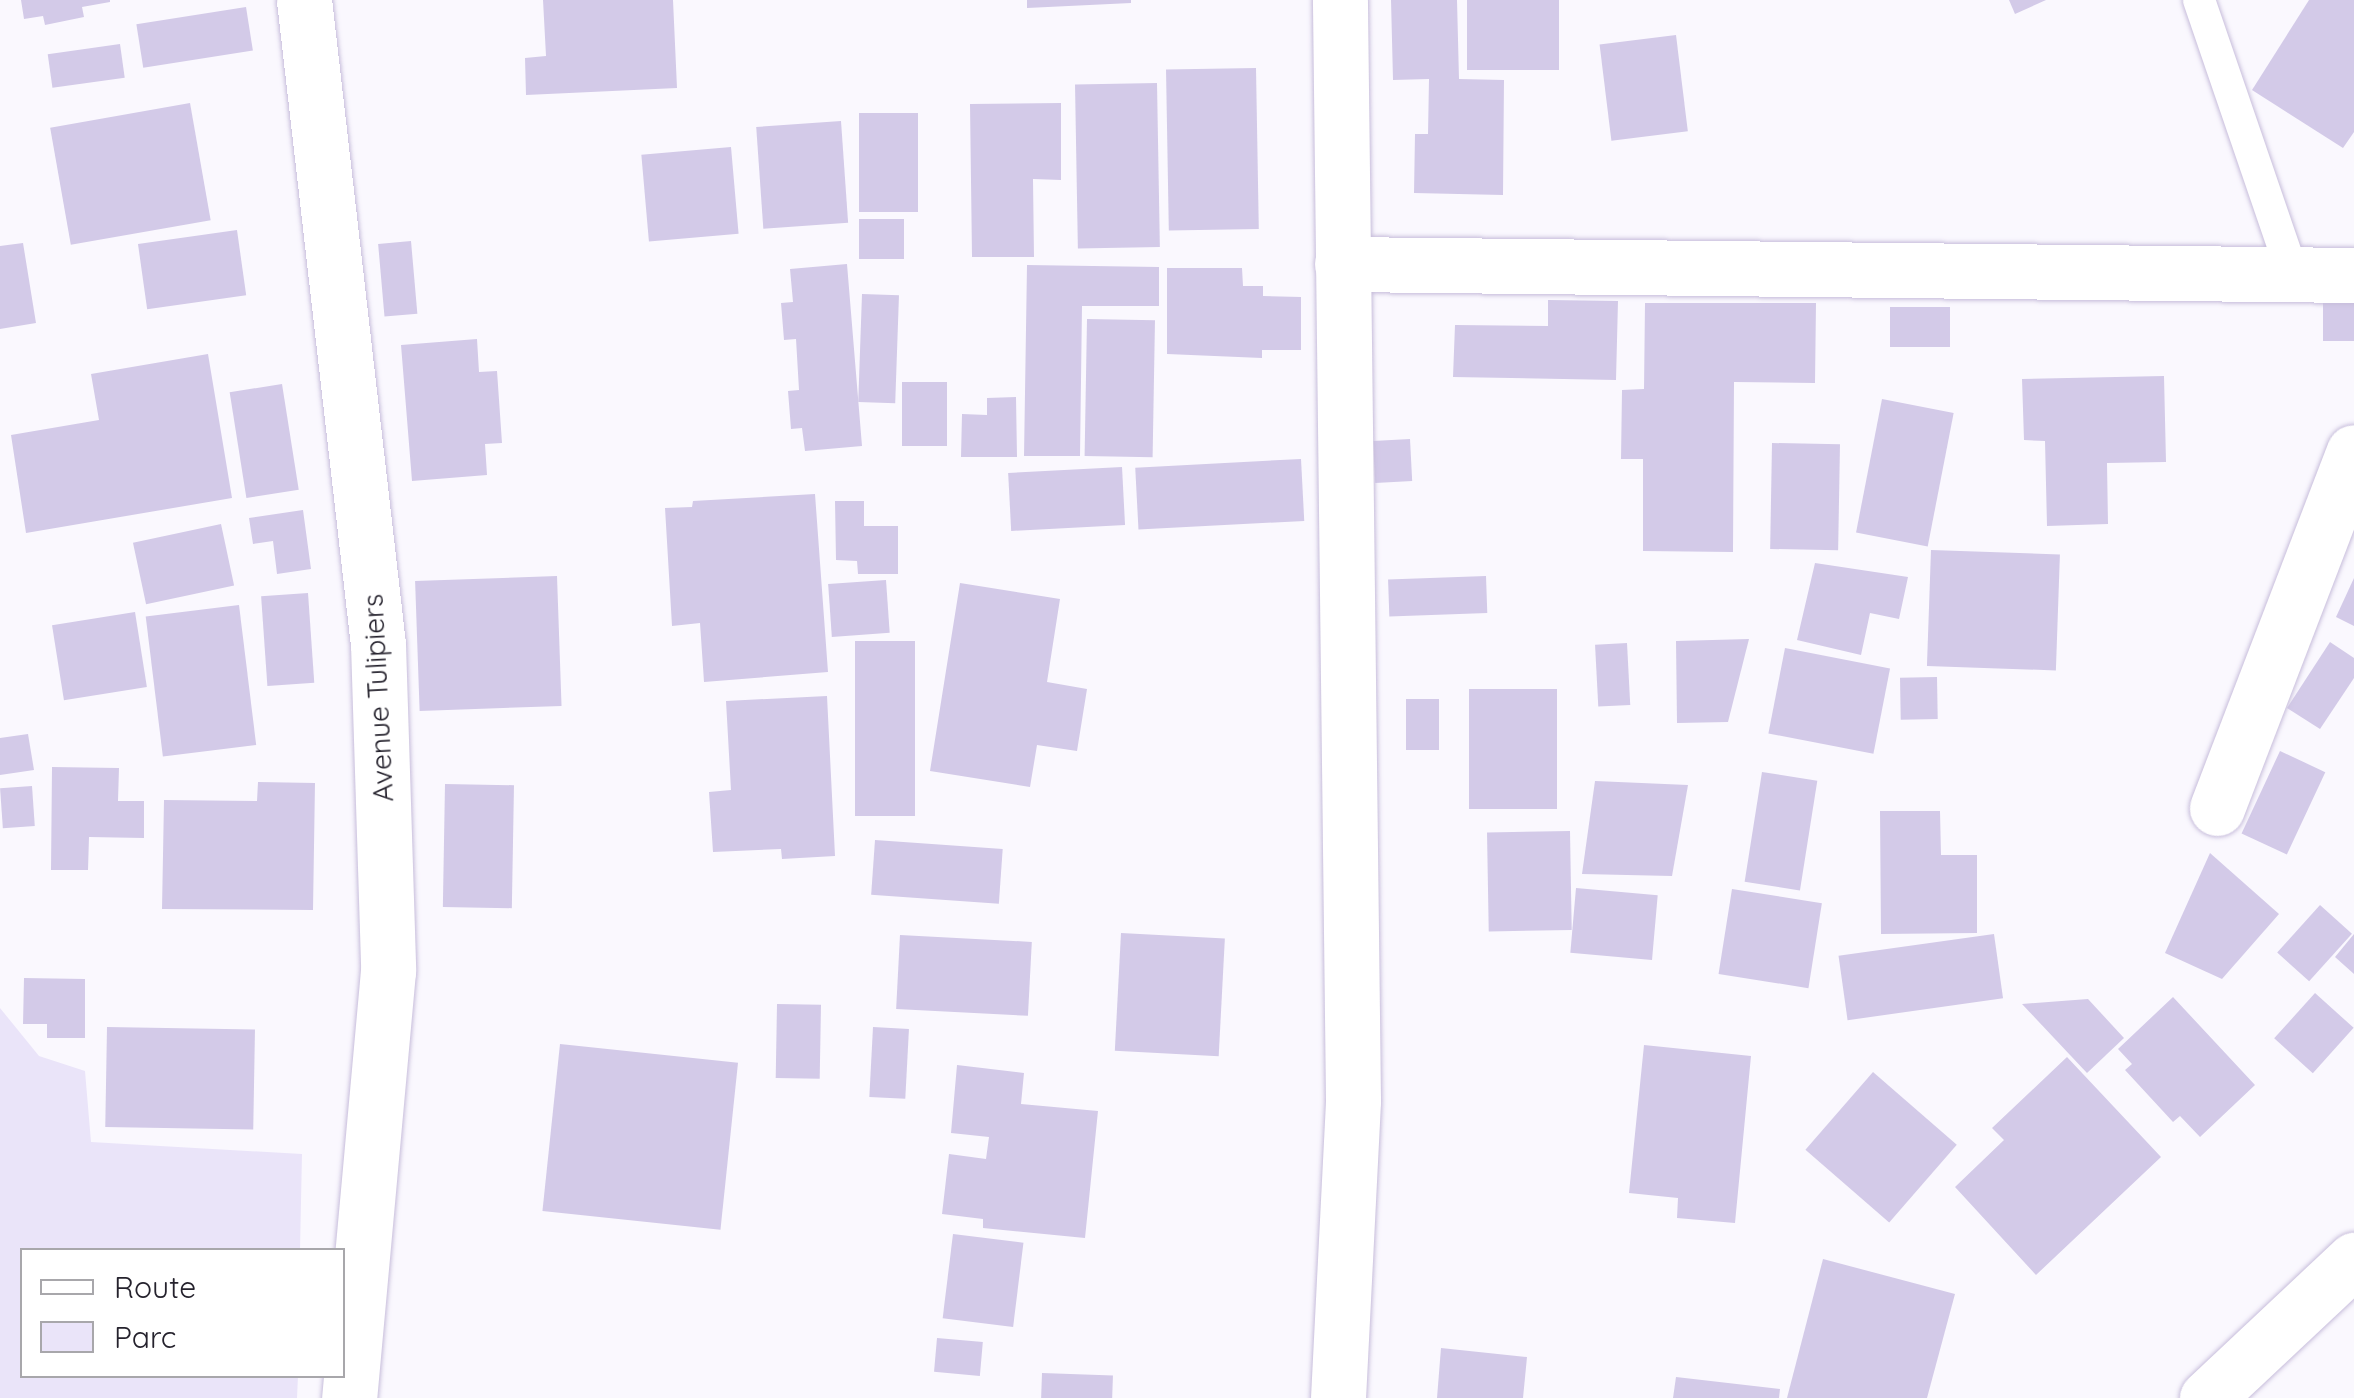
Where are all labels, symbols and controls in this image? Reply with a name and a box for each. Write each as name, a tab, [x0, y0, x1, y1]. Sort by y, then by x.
street label: Avenue Tulipiers	[356, 593, 400, 803]
legend	[20, 1248, 345, 1378]
text: Route	[114, 1268, 196, 1306]
text: Parc	[114, 1318, 176, 1356]

